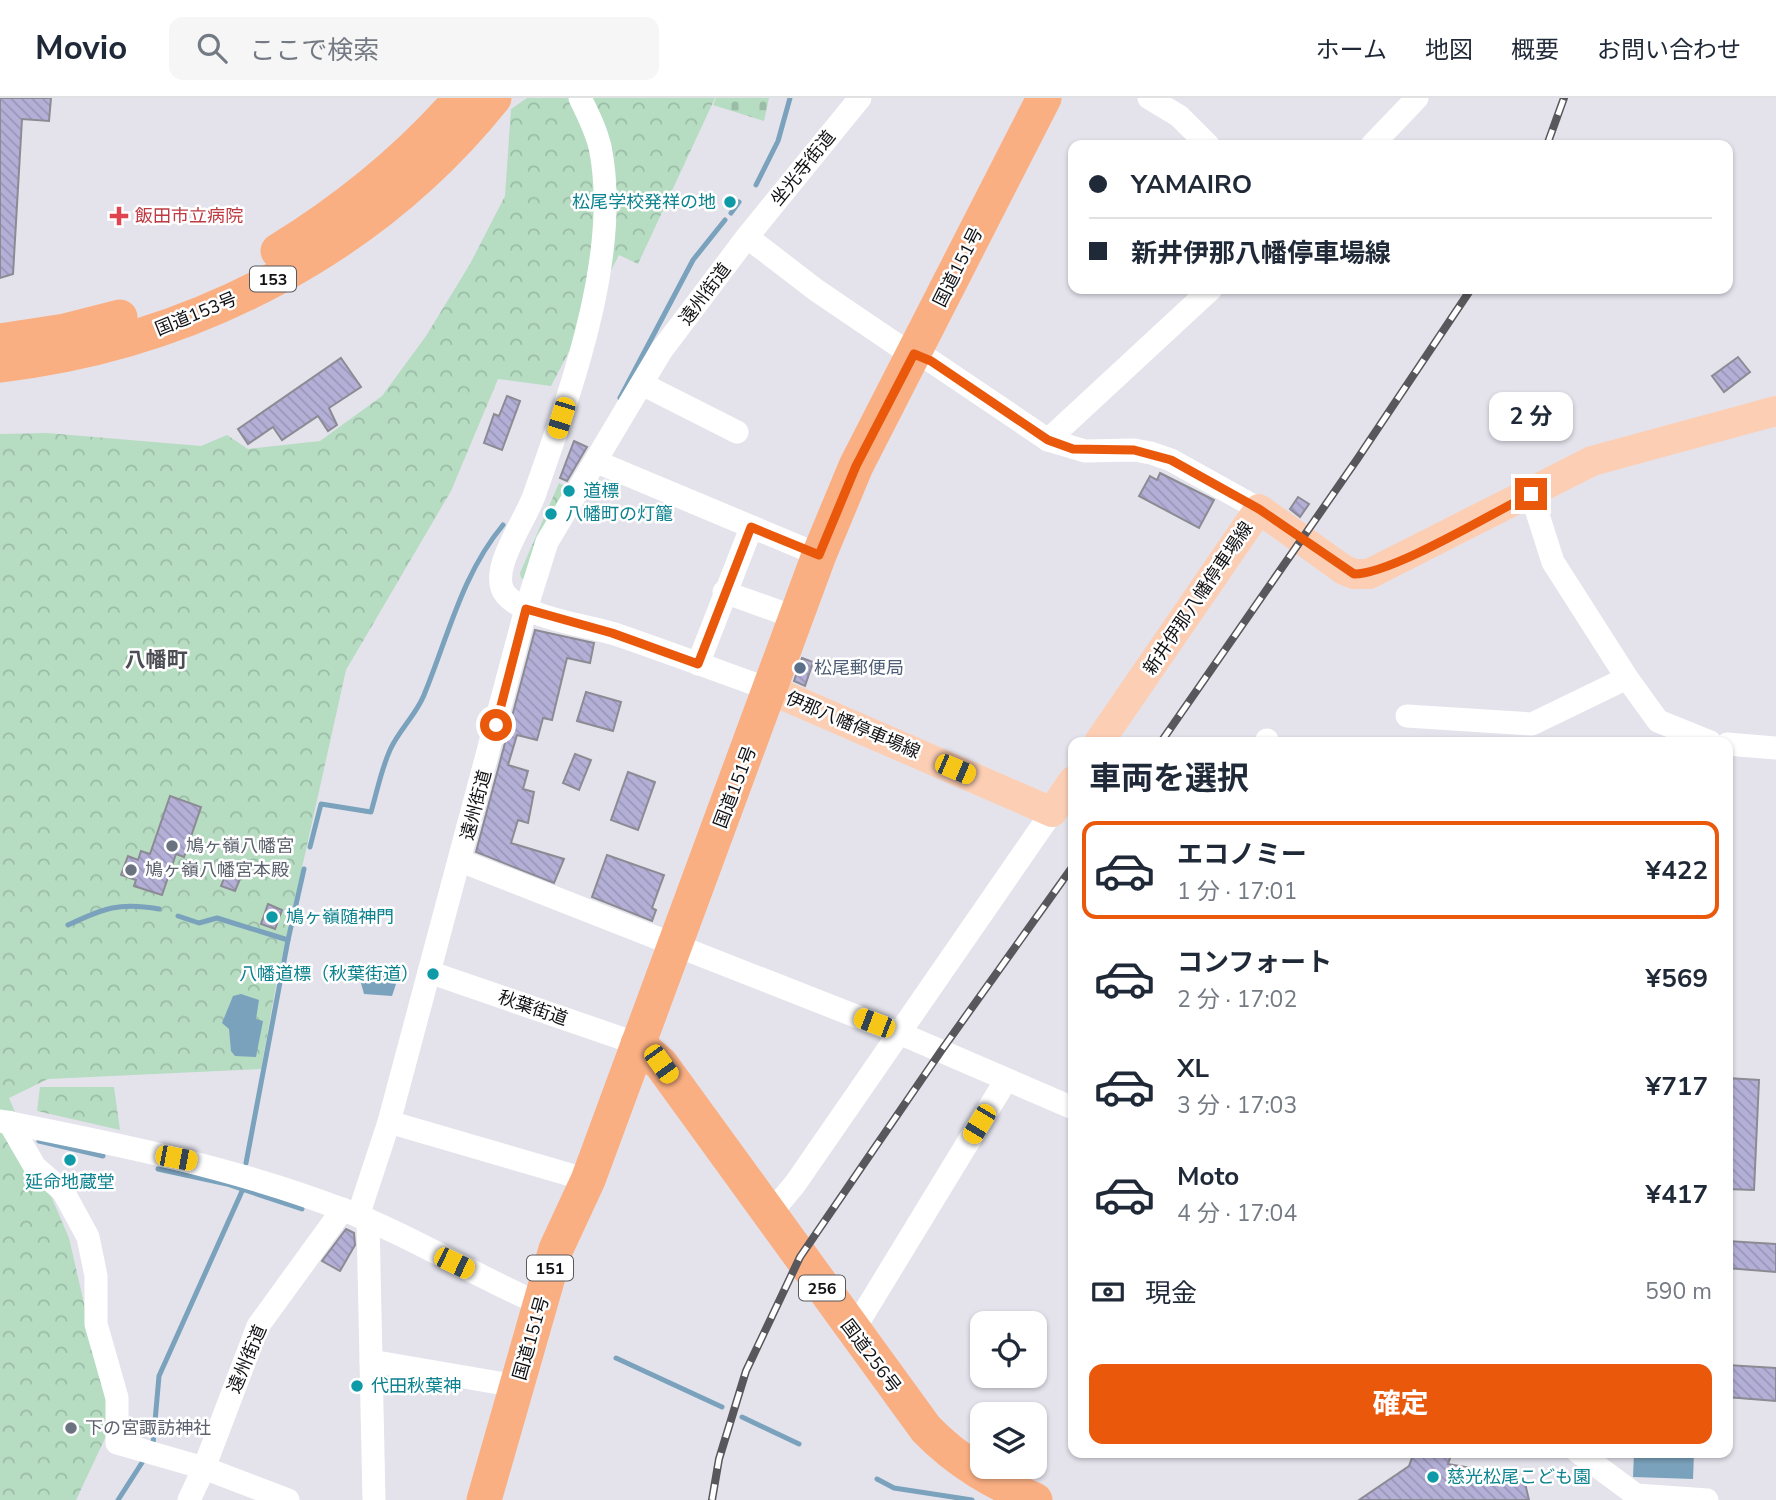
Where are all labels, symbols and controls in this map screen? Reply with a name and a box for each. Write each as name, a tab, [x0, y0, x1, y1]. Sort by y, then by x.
search box	[169, 17, 659, 80]
text: Movio	[35, 26, 127, 71]
icon: search	[193, 29, 231, 67]
text: ここで検索	[249, 33, 379, 68]
text: ホーム	[1316, 34, 1387, 66]
text: 地図	[1425, 34, 1473, 66]
text: 概要	[1511, 34, 1559, 66]
text: お問い合わせ	[1597, 34, 1741, 66]
street label: 坐光寺街道	[765, 125, 841, 211]
text: YAMAIRO	[1131, 167, 1252, 202]
place label: 松尾学校発祥の地	[572, 190, 716, 214]
marker: 松尾学校発祥の地	[722, 194, 738, 210]
place label: 飯田市立病院	[135, 204, 243, 228]
marker: 飯田市立病院	[109, 206, 129, 226]
street label: 国道151号	[928, 223, 988, 311]
text: 新井伊那八幡停車場線	[1131, 236, 1391, 271]
street label: 遠州街道	[674, 258, 736, 330]
road number: 153	[250, 266, 296, 292]
street label: 国道153号	[151, 287, 241, 341]
callout: 2 分	[1489, 392, 1573, 442]
car	[545, 395, 578, 441]
text: 2 分	[1509, 401, 1553, 432]
route end	[1515, 478, 1547, 510]
place label: 道標	[583, 479, 619, 503]
marker: 道標	[561, 483, 577, 499]
place label: 八幡町の灯籠	[565, 502, 673, 526]
marker: 八幡町の灯籠	[543, 506, 559, 522]
street label: 新井伊那八幡停車場線	[1138, 517, 1258, 679]
district label: 八幡町	[125, 646, 188, 674]
place label: 松尾郵便局	[814, 656, 904, 680]
marker: 松尾郵便局	[792, 660, 808, 676]
street label: 伊那八幡停車場線	[782, 686, 924, 764]
route start	[480, 709, 512, 741]
street label: 国道151号	[708, 742, 762, 832]
car	[932, 751, 979, 787]
text: 車両を選択	[1089, 757, 1249, 800]
street label: 遠州街道	[455, 767, 497, 843]
place label: 鳩ヶ嶺八幡宮	[186, 834, 294, 858]
text: エコノミー	[1177, 837, 1307, 872]
marker: 鳩ヶ嶺八幡宮	[164, 838, 180, 854]
icon: car	[1093, 839, 1156, 902]
text: ¥422	[1646, 853, 1708, 888]
place label: 鳩ヶ嶺八幡宮本殿	[145, 858, 289, 882]
marker: 鳩ヶ嶺八幡宮本殿	[123, 862, 139, 878]
text: 1 分 · 17:01	[1177, 876, 1297, 907]
place label: 鳩ヶ嶺随神門	[286, 905, 394, 929]
marker: 鳩ヶ嶺随神門	[264, 909, 280, 925]
text: コンフォート	[1177, 945, 1332, 980]
icon: car	[1093, 947, 1156, 1010]
text: ¥569	[1646, 961, 1708, 996]
place label: 八幡道標（秋葉街道）	[239, 962, 419, 986]
marker: 八幡道標（秋葉街道）	[425, 966, 441, 982]
text: 2 分 · 17:02	[1177, 984, 1297, 1015]
street label: 秋葉街道	[495, 985, 571, 1031]
car	[851, 1006, 898, 1040]
car	[641, 1041, 682, 1087]
text: XL	[1177, 1051, 1209, 1086]
icon: car	[1093, 1055, 1156, 1118]
text: ¥717	[1646, 1069, 1708, 1104]
text: 3 分 · 17:03	[1177, 1090, 1297, 1121]
car	[960, 1101, 999, 1147]
car	[154, 1144, 199, 1172]
marker: 延命地蔵堂	[62, 1152, 78, 1168]
text: Moto	[1177, 1159, 1239, 1194]
icon: car	[1093, 1163, 1156, 1226]
place label: 延命地蔵堂	[25, 1170, 115, 1194]
text: ¥417	[1646, 1177, 1708, 1212]
text: 4 分 · 17:04	[1177, 1198, 1297, 1229]
car	[431, 1244, 478, 1282]
road number: 151	[527, 1256, 573, 1280]
icon: cash	[1089, 1273, 1127, 1311]
road number: 256	[799, 1276, 845, 1300]
text: 現金	[1145, 1276, 1197, 1311]
text: 590 m	[1645, 1276, 1712, 1307]
street label: 国道151号	[508, 1293, 554, 1383]
map controls	[970, 1311, 1047, 1479]
button: locate	[970, 1311, 1047, 1388]
street label: 国道256号	[835, 1314, 907, 1398]
street label: 遠州街道	[222, 1321, 272, 1397]
button: 確定	[1089, 1364, 1712, 1444]
place label: 代田秋葉神	[371, 1374, 461, 1398]
marker: 代田秋葉神	[349, 1378, 365, 1394]
button: layers	[970, 1402, 1047, 1479]
place label: 下の宮諏訪神社	[85, 1416, 211, 1440]
marker: 下の宮諏訪神社	[63, 1420, 79, 1436]
place label: 慈光松尾こども園	[1447, 1465, 1591, 1489]
marker: 慈光松尾こども園	[1425, 1469, 1441, 1485]

